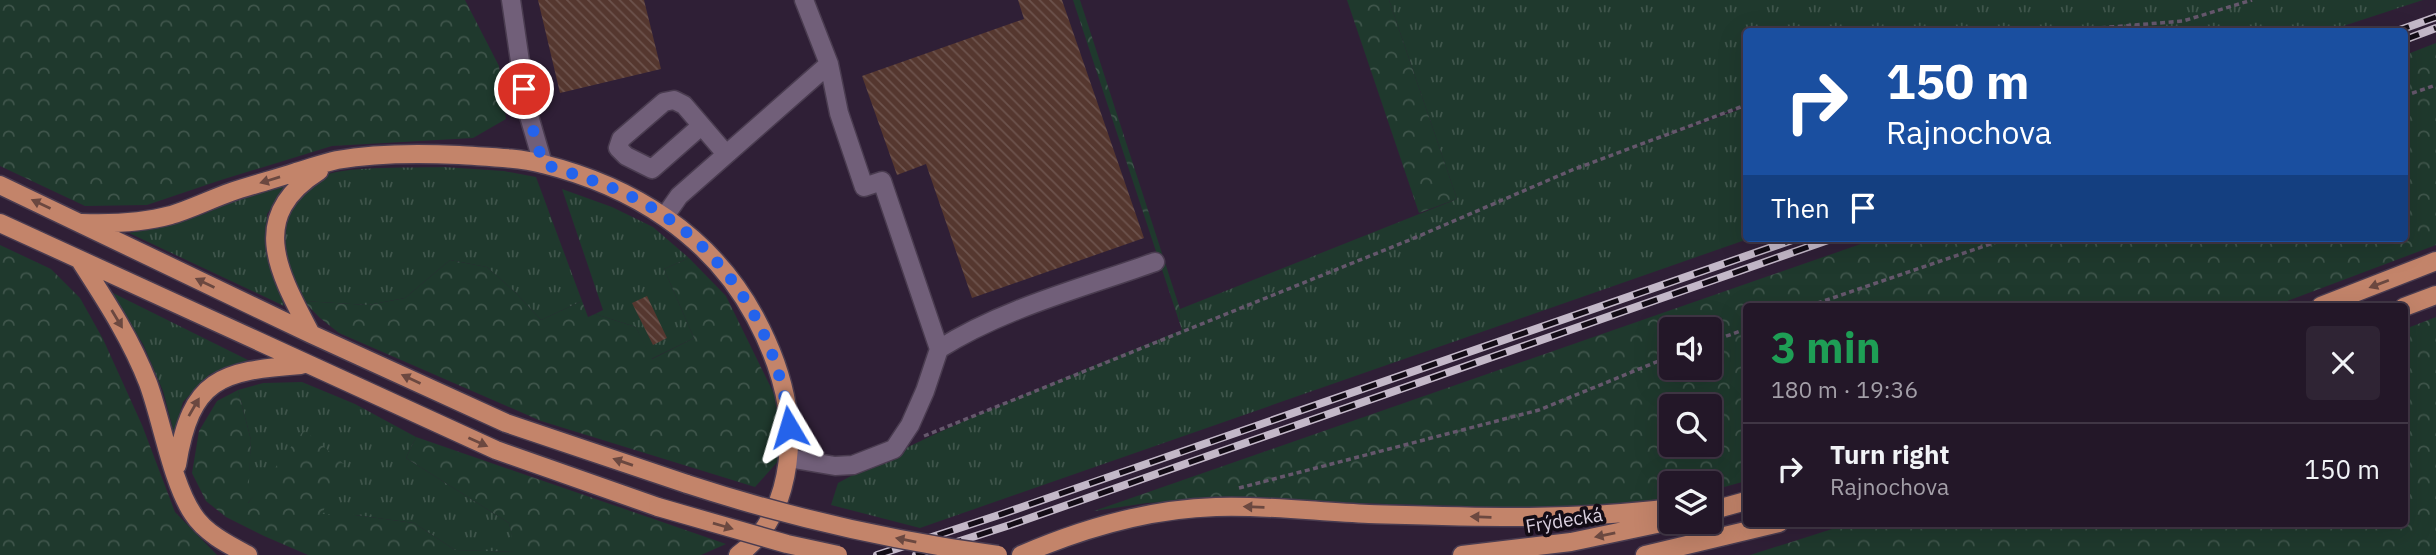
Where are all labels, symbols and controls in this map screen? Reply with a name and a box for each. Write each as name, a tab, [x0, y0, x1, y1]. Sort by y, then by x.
text: 150 m	[1886, 49, 2030, 112]
icon: right	[1771, 56, 1862, 147]
pin	[494, 59, 554, 119]
icon: arrive	[505, 70, 543, 108]
text: Rajnochova	[1886, 111, 2052, 153]
one-way arrow	[260, 176, 281, 186]
icon: arrive	[1844, 189, 1882, 227]
text: Then	[1771, 191, 1830, 225]
one-way arrow	[31, 199, 51, 210]
one-way arrow	[195, 277, 215, 288]
one-way arrow	[2368, 278, 2389, 289]
one-way arrow	[111, 310, 124, 329]
map controls	[1659, 317, 1722, 534]
button: sound	[1659, 317, 1722, 380]
text: 3 min	[1771, 320, 1881, 375]
button: close	[2306, 326, 2380, 400]
one-way arrow	[401, 373, 421, 385]
text: 180 m · 19:36	[1771, 374, 1918, 404]
position arrow	[752, 390, 826, 464]
button: search	[1659, 394, 1722, 457]
one-way arrow	[188, 397, 201, 416]
one-way arrow	[467, 437, 488, 448]
text: Turn right	[1830, 437, 1949, 471]
icon: right	[1771, 450, 1809, 488]
text: 150 m	[2304, 452, 2380, 486]
one-way arrow	[612, 456, 633, 467]
button: layers	[1659, 471, 1722, 534]
text: Rajnochova	[1830, 471, 1949, 501]
one-way arrow	[1243, 501, 1265, 513]
street label: Frýdecká	[1524, 502, 1604, 538]
one-way arrow	[1470, 511, 1492, 522]
one-way arrow	[712, 521, 734, 532]
one-way arrow	[1594, 530, 1616, 541]
one-way arrow	[895, 534, 917, 545]

